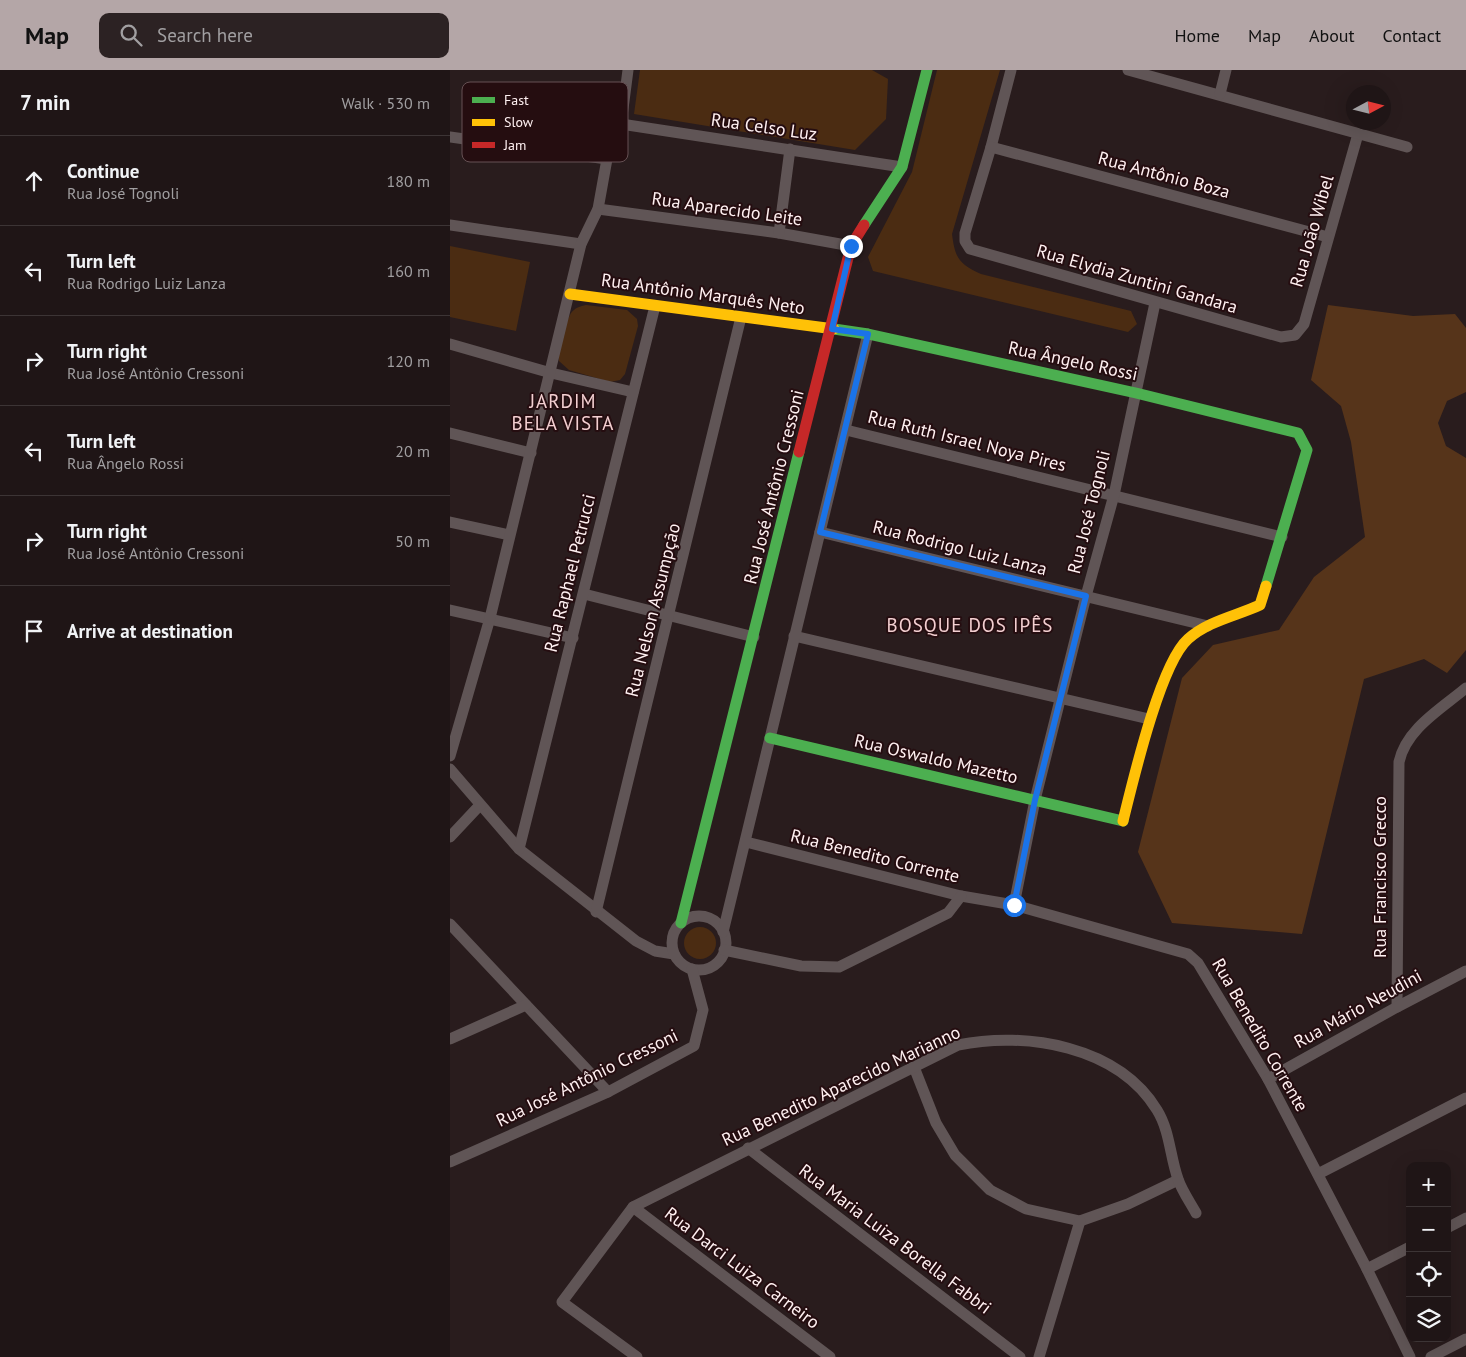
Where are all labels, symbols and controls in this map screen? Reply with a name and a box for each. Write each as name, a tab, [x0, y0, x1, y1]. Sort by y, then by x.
search box	[99, 13, 449, 58]
text: Map	[25, 20, 69, 51]
icon: search	[117, 21, 145, 49]
text: Search here	[157, 23, 253, 47]
text: Home	[1174, 24, 1220, 47]
text: Map	[1248, 24, 1281, 47]
text: About	[1309, 24, 1355, 47]
text: Contact	[1383, 24, 1441, 47]
legend	[462, 82, 628, 162]
north arrow	[1346, 85, 1391, 130]
text: 7 min	[20, 89, 70, 116]
text: Fast	[504, 91, 529, 109]
text: Walk · 530 m	[341, 93, 430, 113]
street label: Rua Celso Luz	[710, 108, 819, 145]
text: Slow	[504, 113, 534, 131]
text: Jam	[503, 136, 526, 154]
street label: Rua Antônio Boza	[1096, 146, 1232, 203]
text: Continue	[67, 159, 139, 183]
icon: ahead	[20, 167, 48, 195]
text: 180 m	[387, 171, 430, 191]
street label: Rua João Wibel	[1285, 171, 1339, 290]
text: Rua José Tognoli	[67, 183, 179, 203]
street label: Rua Aparecido Leite	[650, 187, 804, 230]
route end	[840, 235, 863, 258]
street label: Rua Elydia Zuntini Gandara	[1034, 239, 1240, 318]
text: Turn left	[67, 249, 136, 273]
icon: left	[20, 257, 48, 285]
text: 160 m	[387, 261, 430, 281]
street label: Rua Antônio Marquês Neto	[600, 268, 806, 319]
text: Rua Rodrigo Luiz Lanza	[67, 273, 226, 293]
street label: Rua Ângelo Rossi	[1006, 336, 1140, 385]
text: Turn right	[67, 339, 147, 363]
icon: right	[20, 347, 48, 375]
text: 120 m	[387, 351, 430, 371]
text: Rua José Antônio Cressoni	[67, 363, 244, 383]
street label: Rua José Antônio Cressoni	[738, 387, 809, 586]
district label: JARDIM BELA VISTA	[512, 389, 614, 435]
street label: Rua Ruth Israel Noya Pires	[866, 405, 1069, 476]
text: Turn left	[67, 429, 136, 453]
icon: left	[20, 437, 48, 465]
text: 20 m	[395, 441, 430, 461]
street label: Rua José Tognoli	[1062, 448, 1115, 576]
text: Rua Ângelo Rossi	[67, 453, 184, 473]
street label: Rua Raphael Petrucci	[539, 491, 600, 654]
street label: Rua Rodrigo Luiz Lanza	[871, 515, 1050, 580]
text: Turn right	[67, 519, 147, 543]
street label: Rua Nelson Assumpção	[620, 521, 685, 699]
icon: right	[20, 527, 48, 555]
text: 50 m	[395, 531, 430, 551]
text: Rua José Antônio Cressoni	[67, 543, 244, 563]
district label: BOSQUE DOS IPÊS	[887, 613, 1053, 637]
icon: arrive	[20, 617, 48, 645]
text: Arrive at destination	[67, 619, 233, 643]
street label: Rua Oswaldo Mazetto	[852, 729, 1020, 789]
street label: Rua Francisco Grecco	[1368, 796, 1391, 958]
street label: Rua Benedito Corrente	[788, 823, 962, 888]
route start	[1003, 894, 1026, 917]
street label: Rua Benedito Corrente	[1207, 954, 1314, 1115]
street label: Rua Mário Neudini	[1290, 964, 1426, 1053]
street label: Rua Benedito Aparecido Marianno	[718, 1020, 964, 1151]
street label: Rua José Antônio Cressoni	[492, 1023, 682, 1132]
street label: Rua Maria Luiza Borella Fabbri	[794, 1159, 996, 1319]
map controls	[1406, 1162, 1451, 1342]
button: +	[1406, 1162, 1451, 1207]
street label: Rua Darci Luiza Carneiro	[660, 1202, 824, 1333]
button: −	[1406, 1207, 1451, 1252]
button: locate	[1406, 1252, 1451, 1297]
button: layers	[1406, 1297, 1451, 1342]

